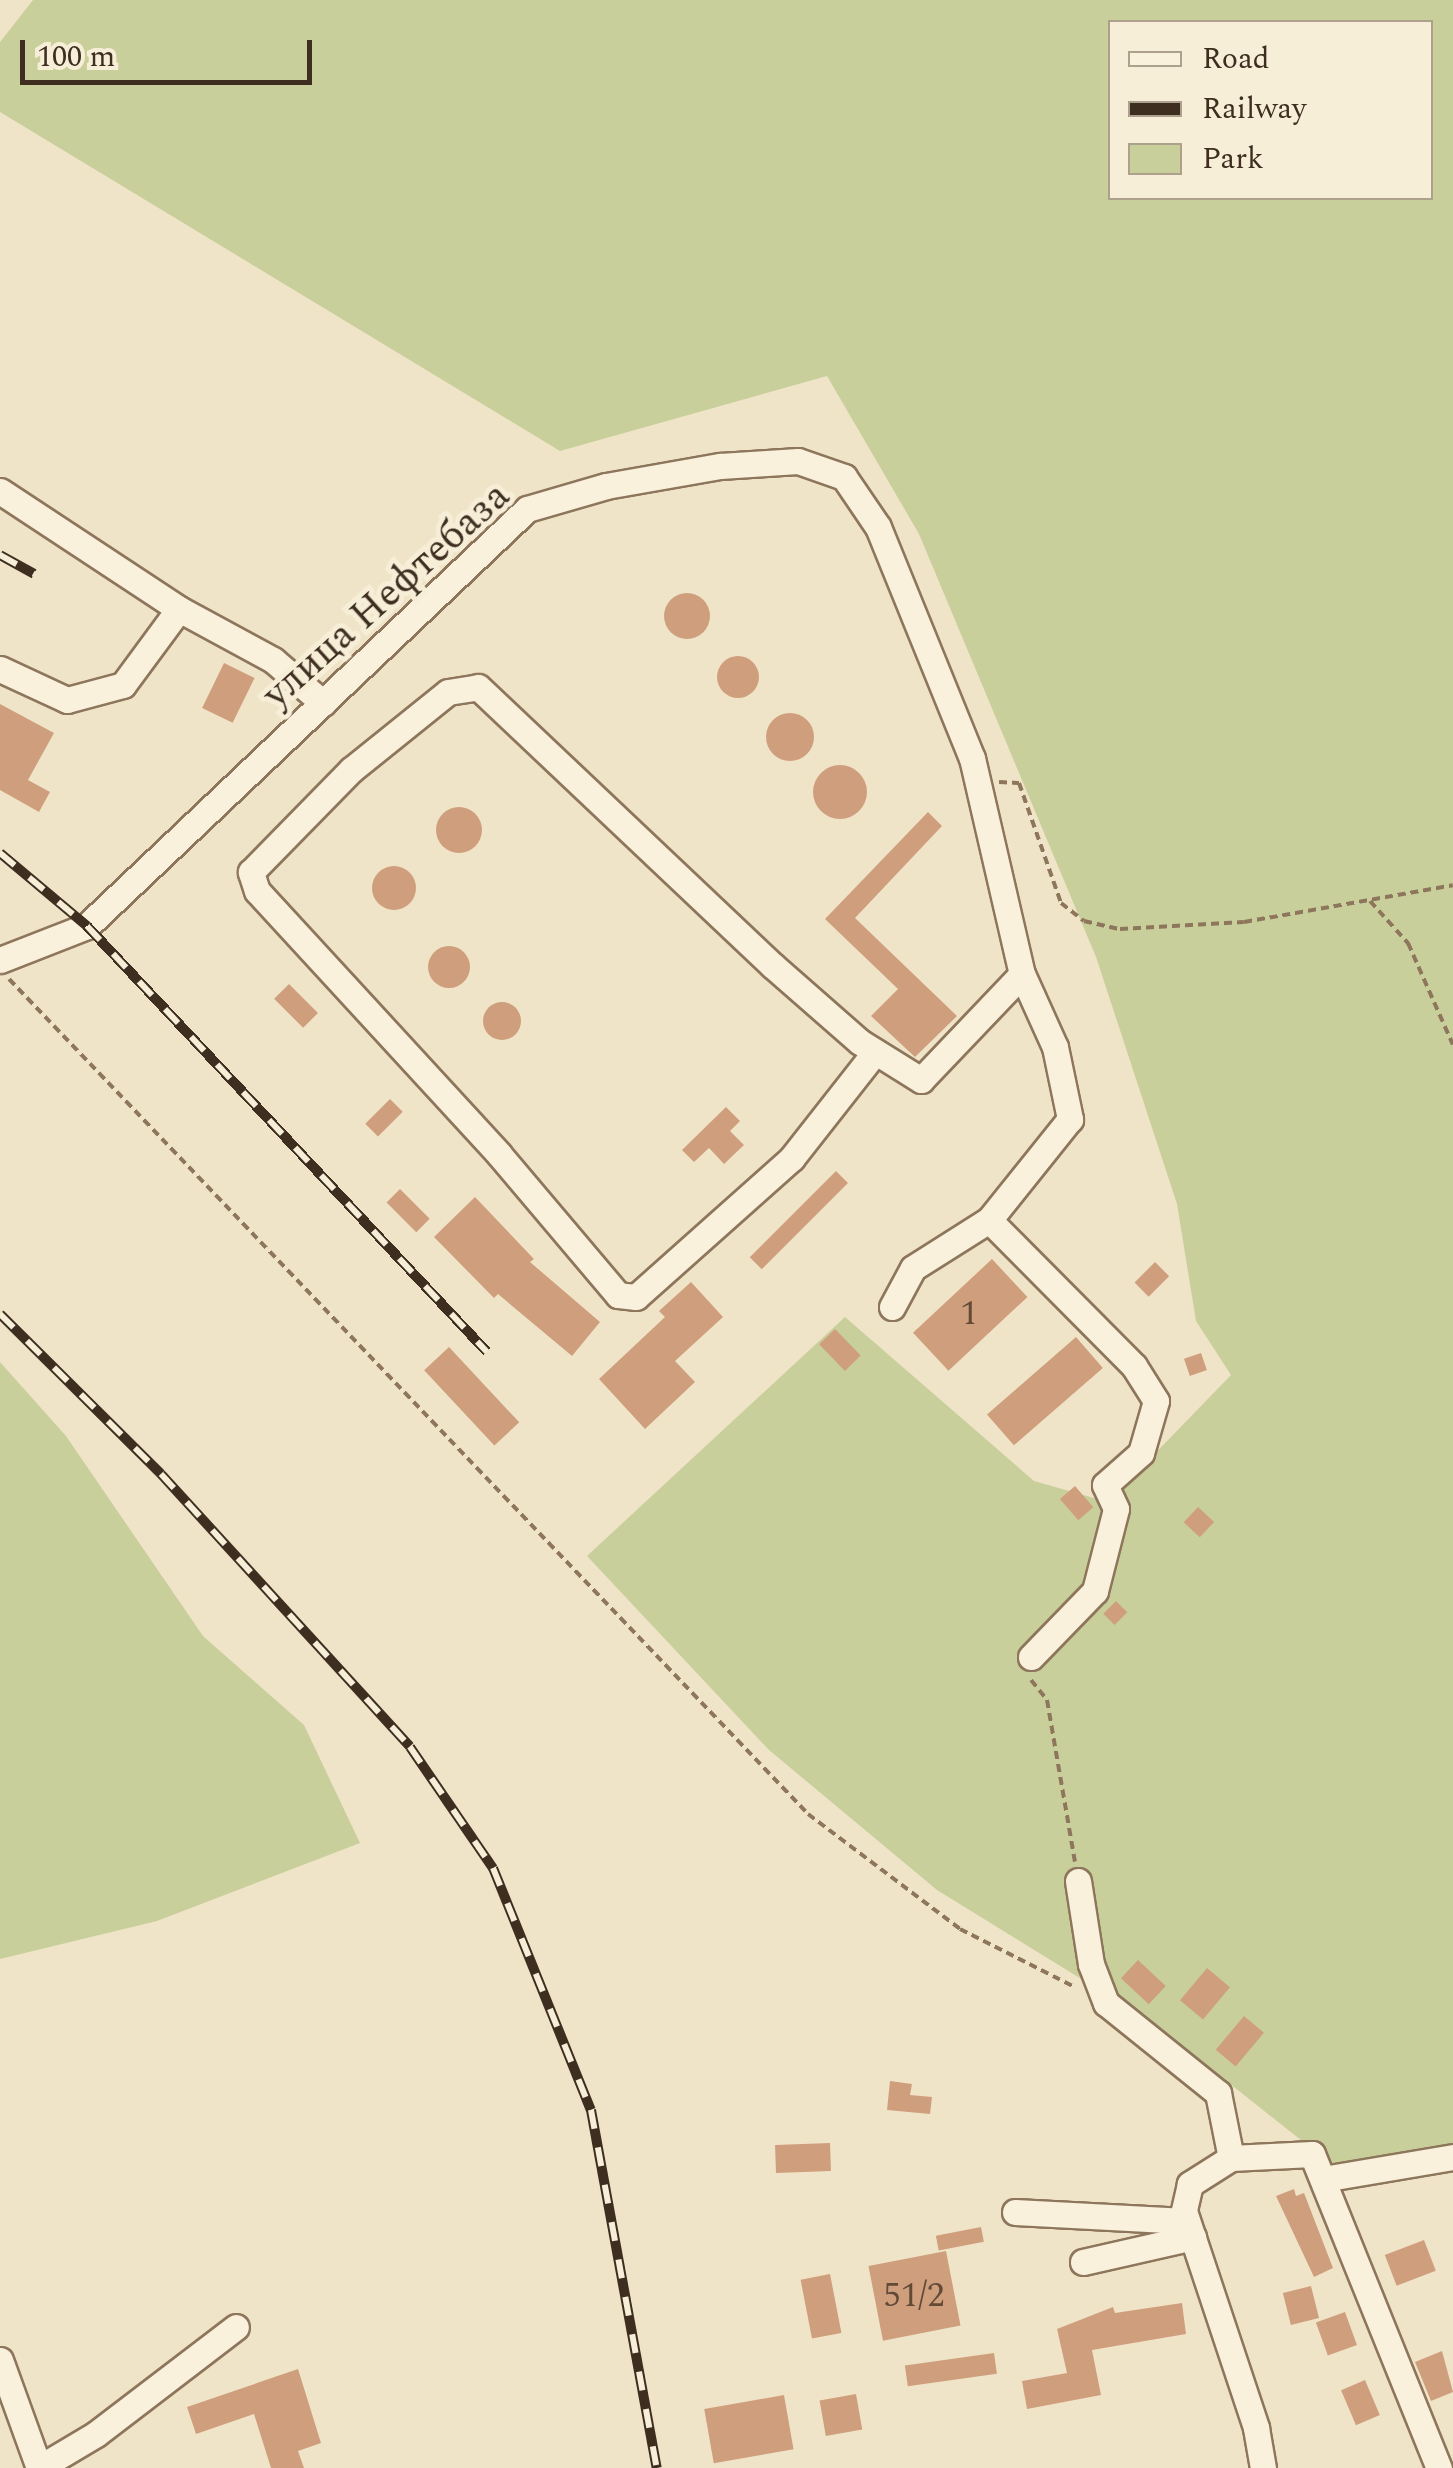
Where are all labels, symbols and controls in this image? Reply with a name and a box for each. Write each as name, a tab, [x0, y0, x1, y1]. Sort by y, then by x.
scale bar	[25, 20, 318, 82]
legend	[1108, 20, 1433, 200]
text: 100 m	[37, 34, 115, 80]
text: Road	[1202, 36, 1270, 82]
text: Railway	[1202, 86, 1307, 132]
text: Park	[1202, 136, 1264, 182]
street label: улица Нефтебаза	[254, 473, 520, 719]
house number: 1	[960, 1293, 978, 1335]
house number: 51/2	[883, 2275, 945, 2317]

